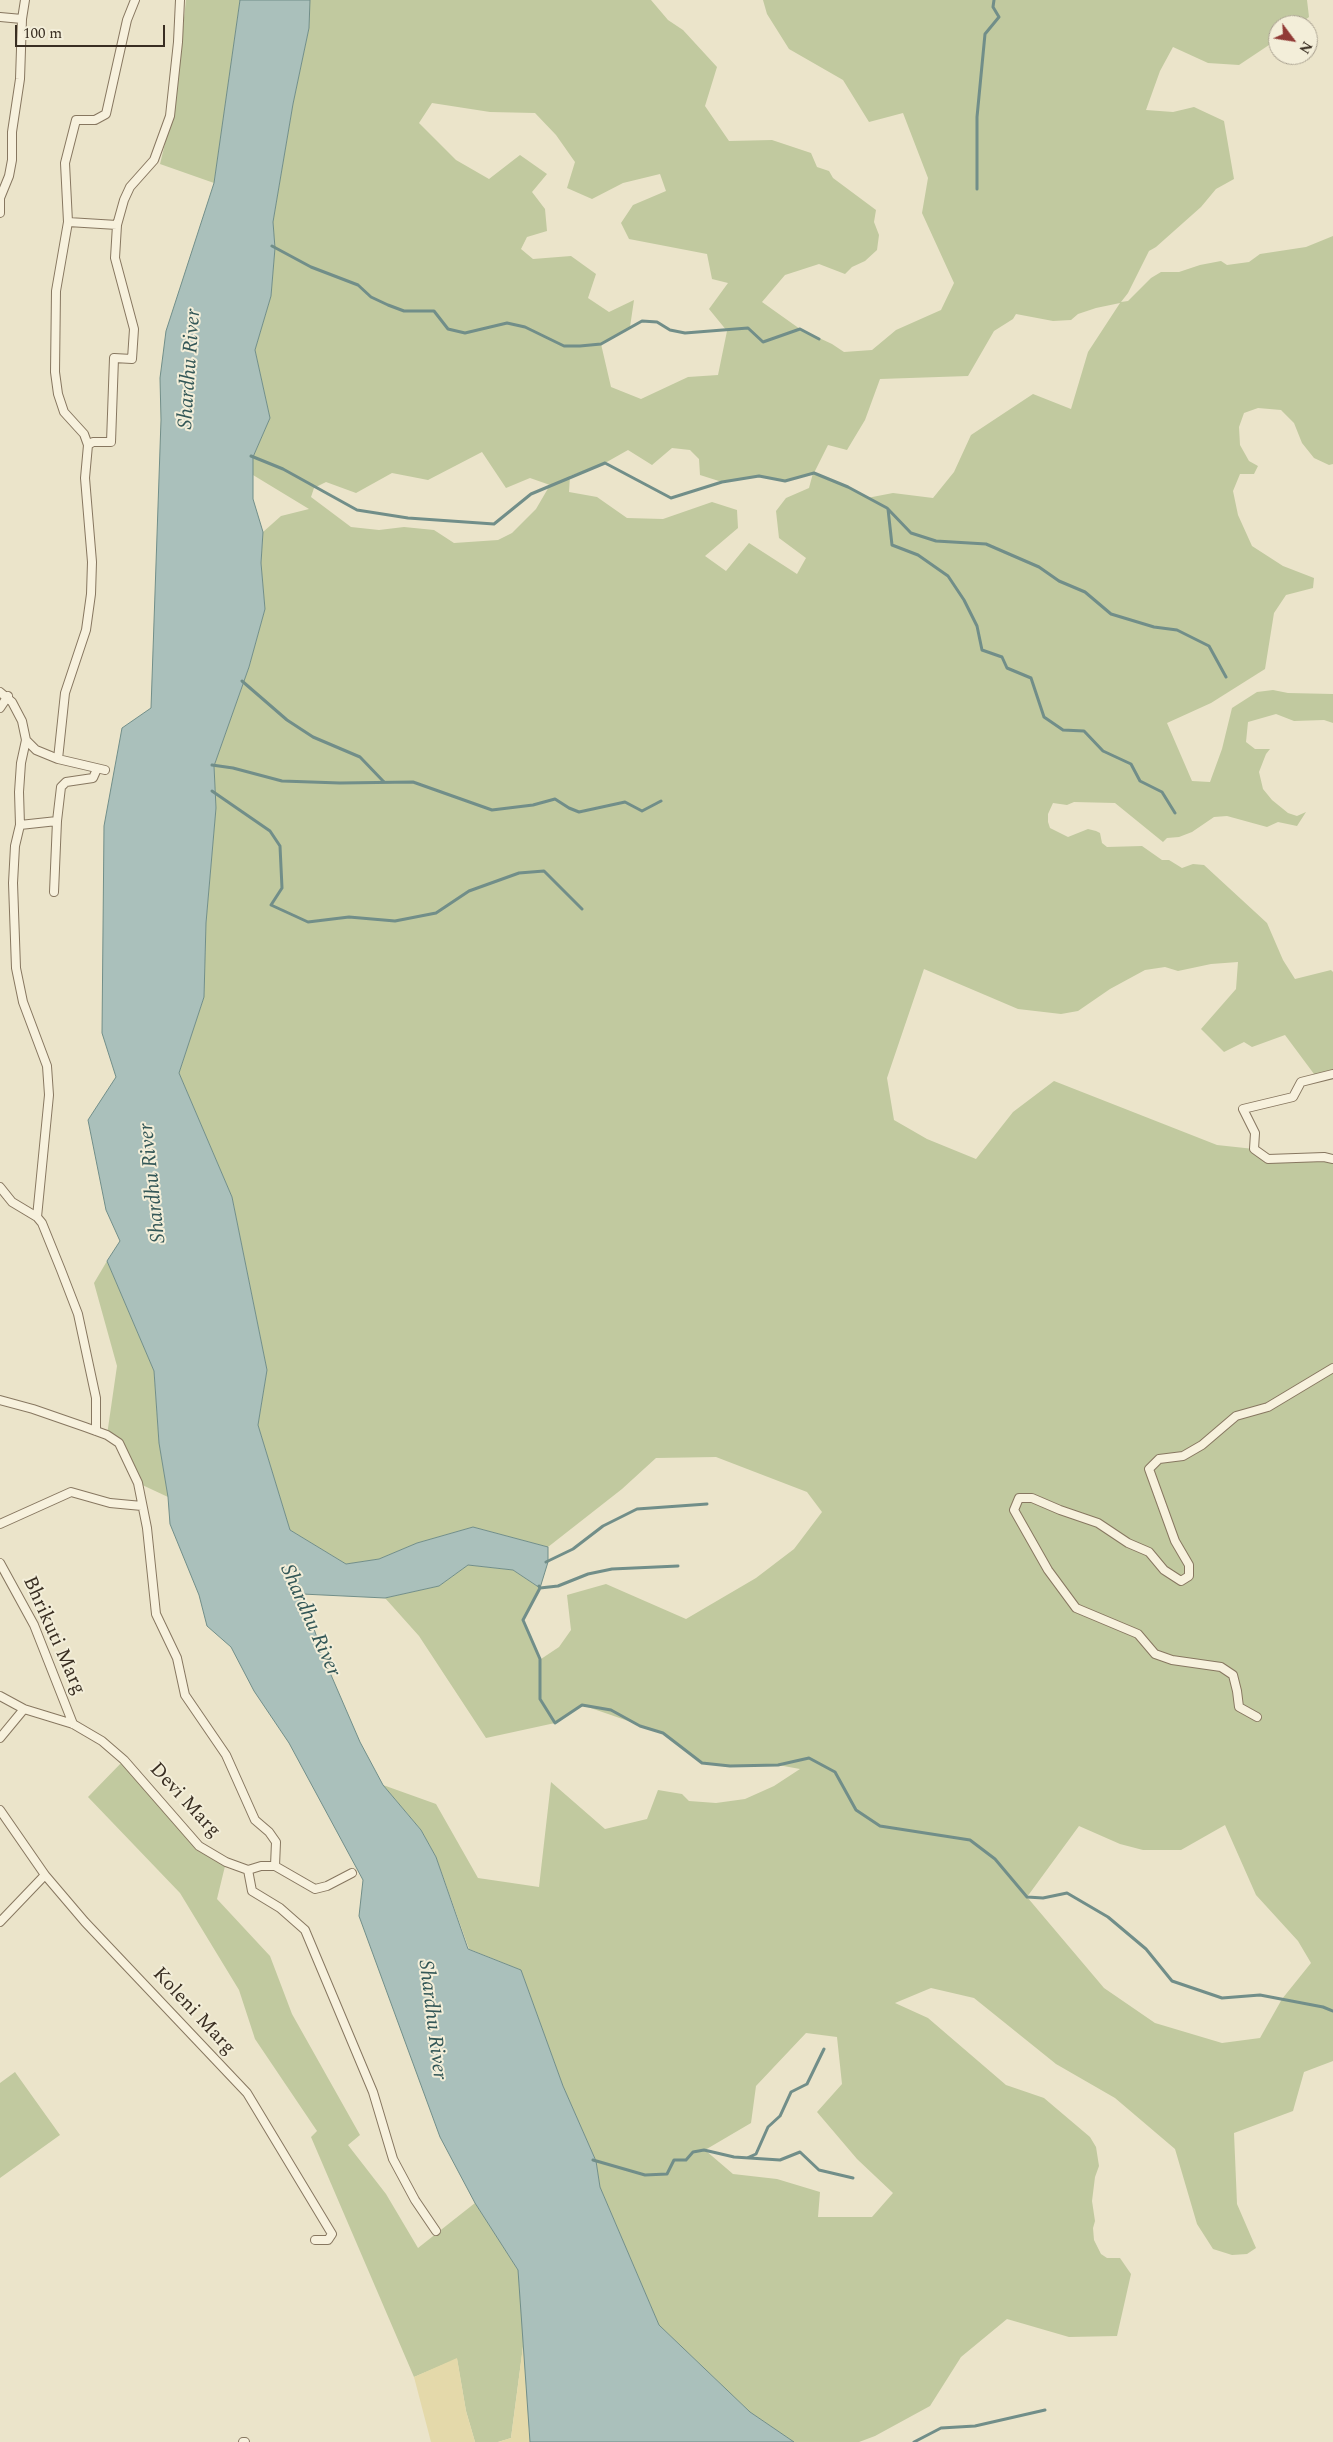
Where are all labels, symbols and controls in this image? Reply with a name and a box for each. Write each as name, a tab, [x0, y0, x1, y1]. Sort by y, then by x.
scale bar	[18, 15, 168, 47]
north arrow	[1268, 15, 1318, 65]
text: 100 m	[23, 22, 62, 45]
text: N	[1293, 37, 1317, 58]
water label: Shardhu River	[174, 308, 208, 430]
water label: Shardhu River	[135, 1122, 173, 1244]
water label: Shardhu River	[273, 1561, 345, 1681]
street label: Bhrikuti Marg	[16, 1573, 90, 1699]
street label: Devi Marg	[143, 1758, 225, 1844]
water label: Shardhu River	[411, 1959, 451, 2081]
street label: Koleni Marg	[146, 1963, 240, 2061]

